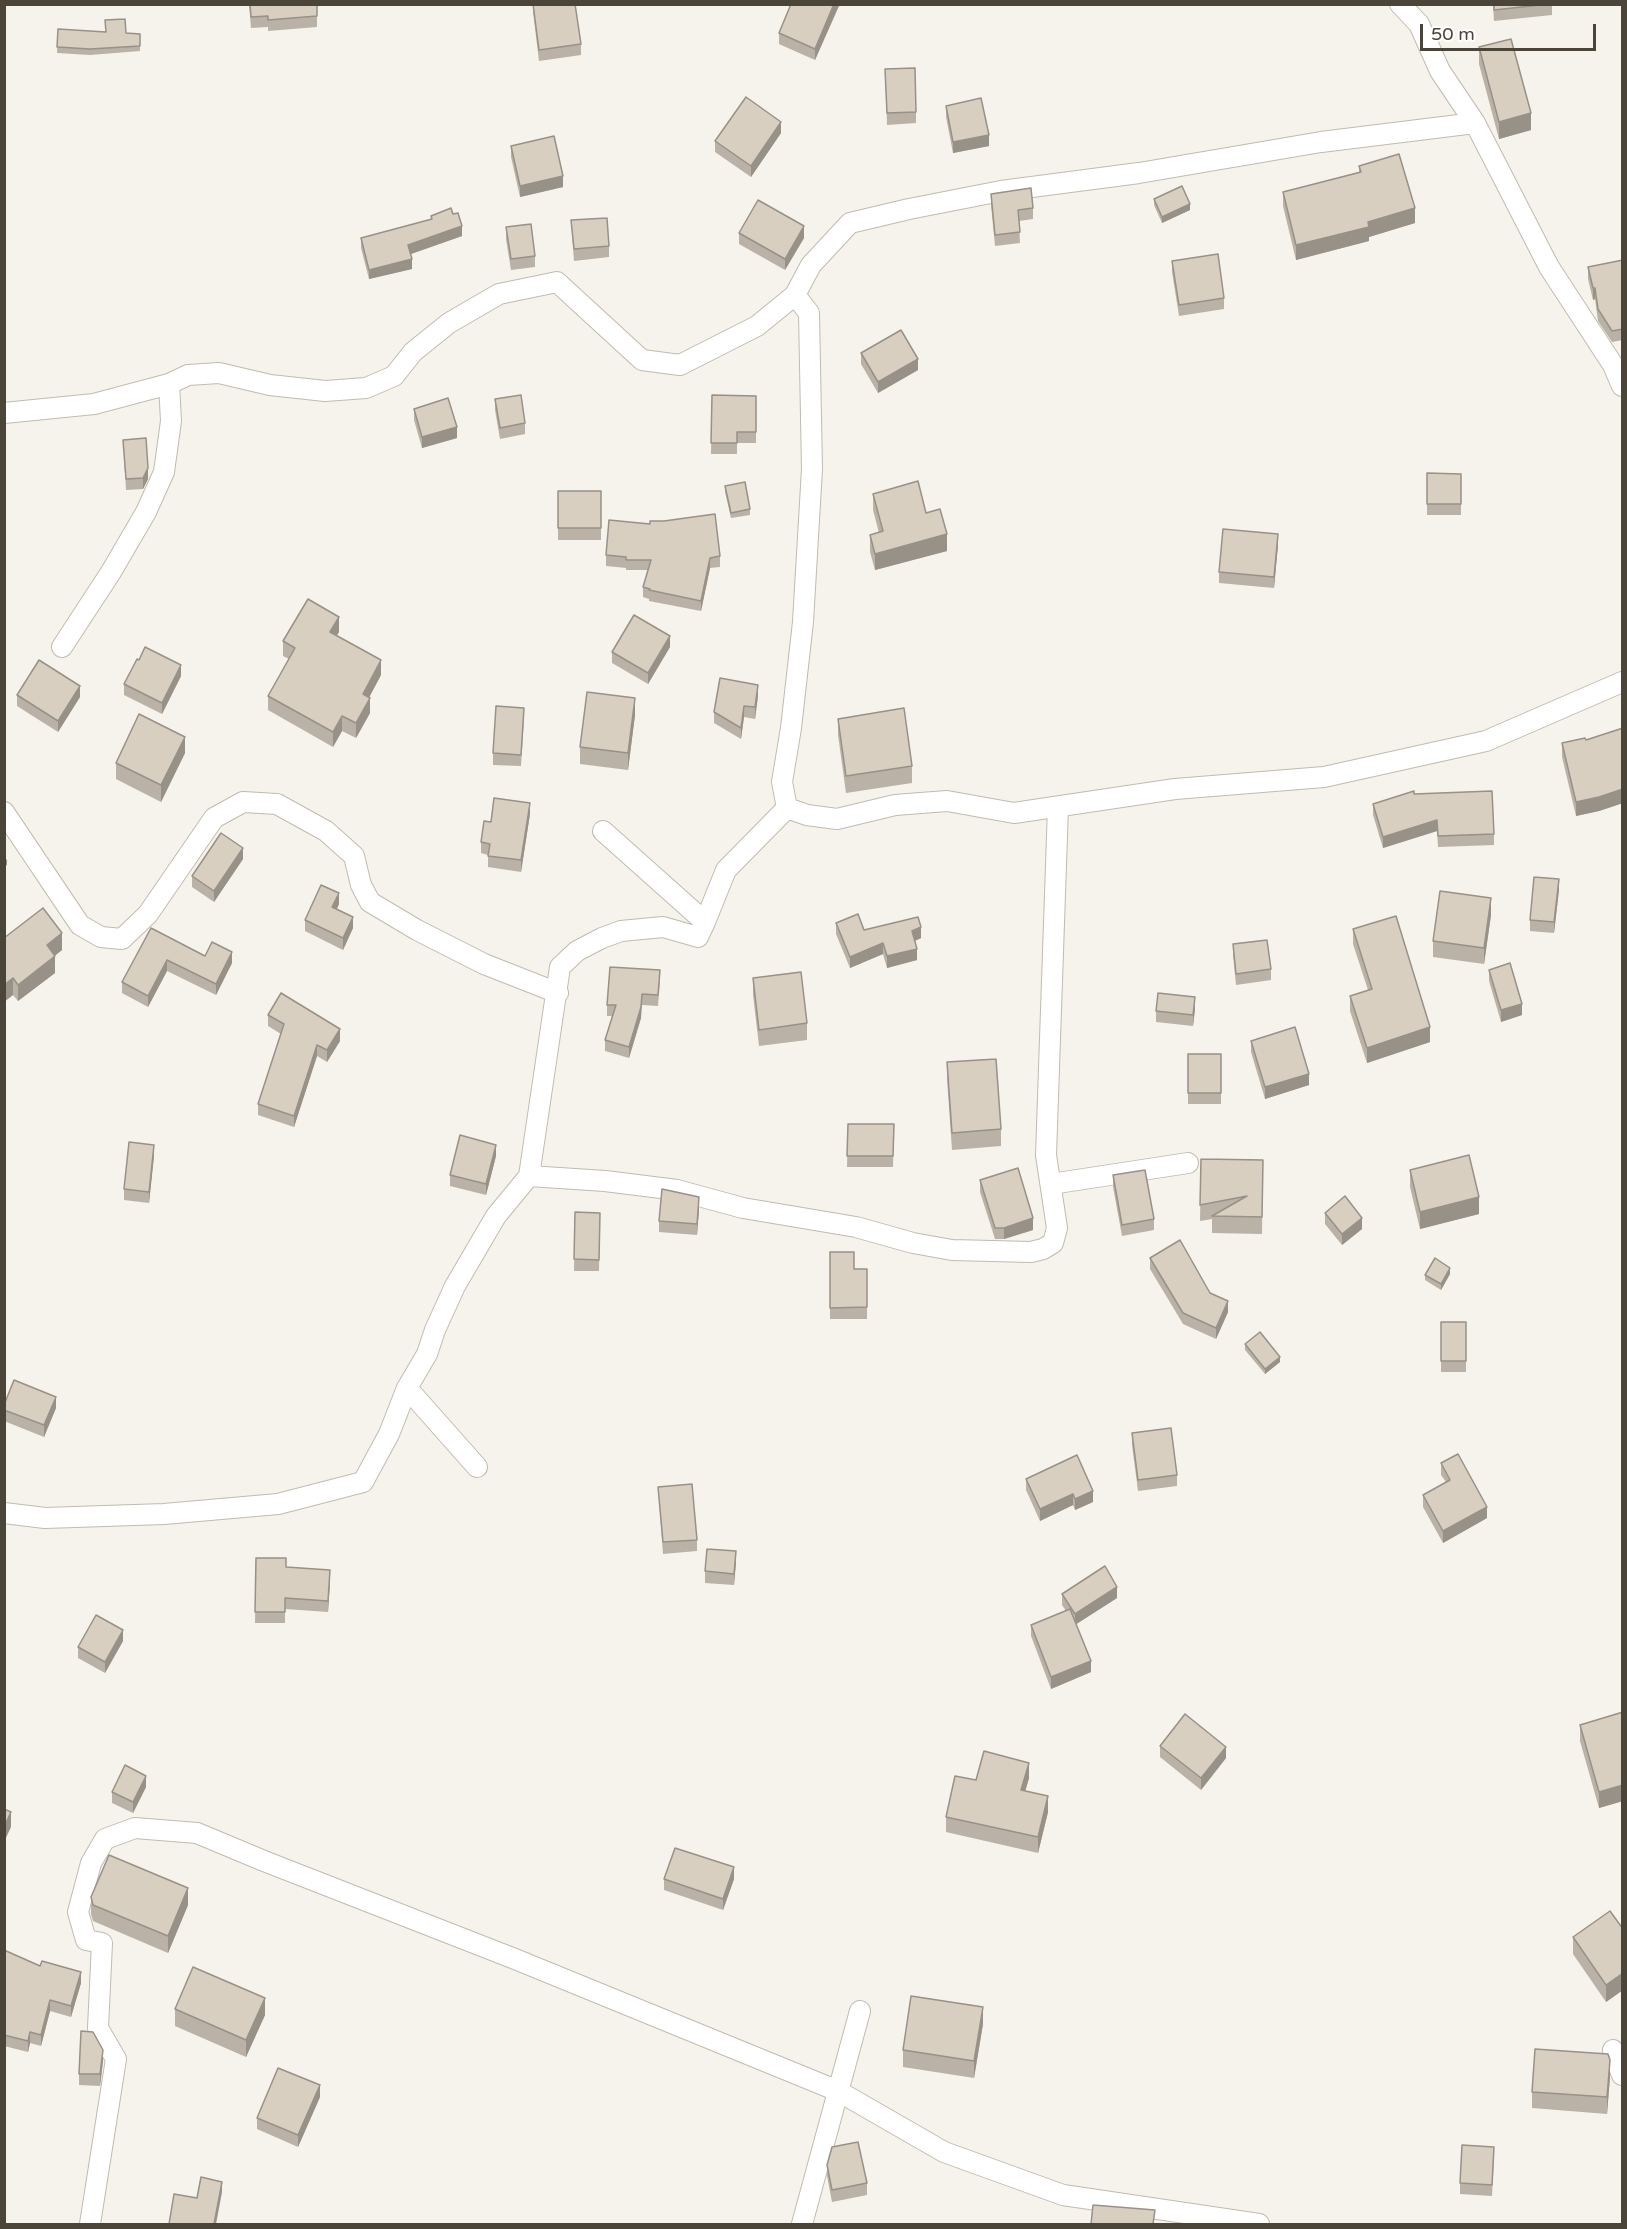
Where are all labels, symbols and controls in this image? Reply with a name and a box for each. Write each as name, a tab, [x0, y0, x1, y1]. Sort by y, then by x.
scale bar	[1423, 12, 1598, 50]
text: 50 m	[1431, 23, 1475, 45]

